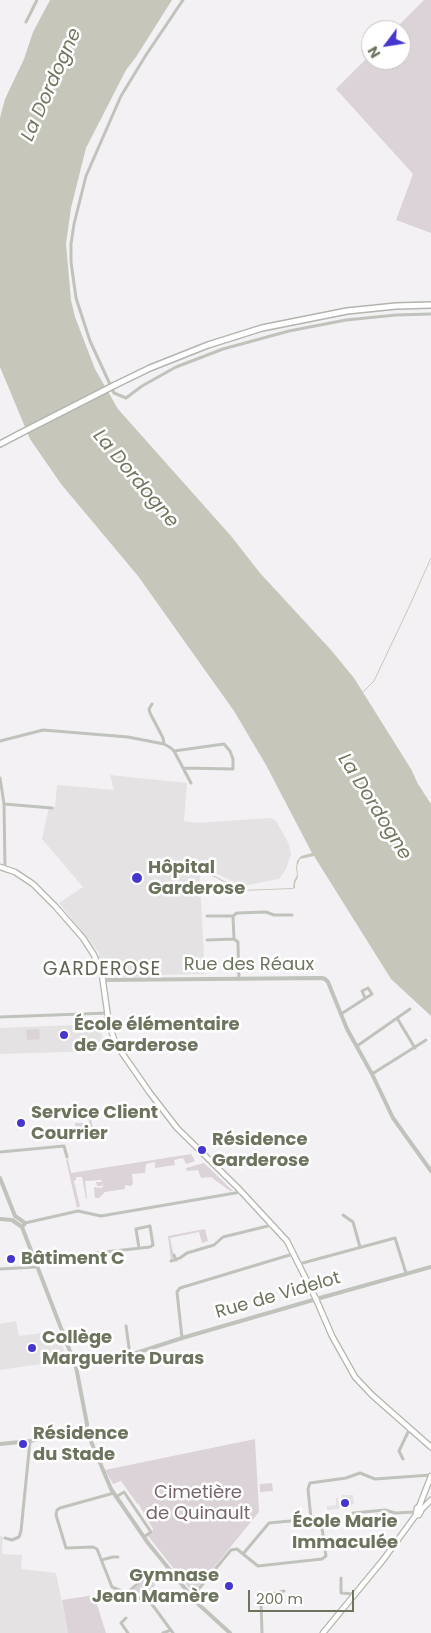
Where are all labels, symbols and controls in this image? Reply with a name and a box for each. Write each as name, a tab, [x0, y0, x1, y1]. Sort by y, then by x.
north arrow	[361, 20, 411, 70]
water label: La Dordogne	[17, 25, 87, 145]
text: N	[363, 43, 385, 62]
water label: La Dordogne	[87, 425, 183, 533]
water label: La Dordogne	[332, 750, 416, 864]
place label: Hôpital Garderose	[148, 857, 245, 900]
marker: Hôpital Garderose	[130, 871, 144, 885]
street label: Rue des Réaux	[184, 954, 314, 976]
district label: GARDEROSE	[42, 959, 162, 981]
place label: École élémentaire de Garderose	[74, 1014, 240, 1056]
marker: École élémentaire de Garderose	[58, 1029, 70, 1041]
place label: Service Client Courrier	[31, 1102, 158, 1144]
marker: Service Client Courrier	[15, 1117, 27, 1129]
place label: Résidence Garderose	[212, 1129, 309, 1172]
marker: Résidence Garderose	[196, 1144, 208, 1156]
place label: Bâtiment C	[21, 1248, 125, 1270]
marker: Bâtiment C	[5, 1253, 17, 1265]
street label: Rue de Videlot	[213, 1268, 343, 1324]
place label: Collège Marguerite Duras	[42, 1327, 204, 1370]
marker: Collège Marguerite Duras	[26, 1342, 38, 1354]
place label: Résidence du Stade	[33, 1423, 129, 1466]
marker: Résidence du Stade	[17, 1438, 29, 1450]
park label: Cimetière de Quinault	[146, 1482, 250, 1525]
marker: École Marie Immaculée	[339, 1497, 351, 1509]
place label: École Marie Immaculée	[292, 1511, 398, 1554]
place label: Gymnase Jean Mamère	[92, 1565, 219, 1608]
marker: Gymnase Jean Mamère	[223, 1580, 235, 1592]
scale bar	[251, 1580, 357, 1612]
text: 200 m	[256, 1588, 303, 1609]

